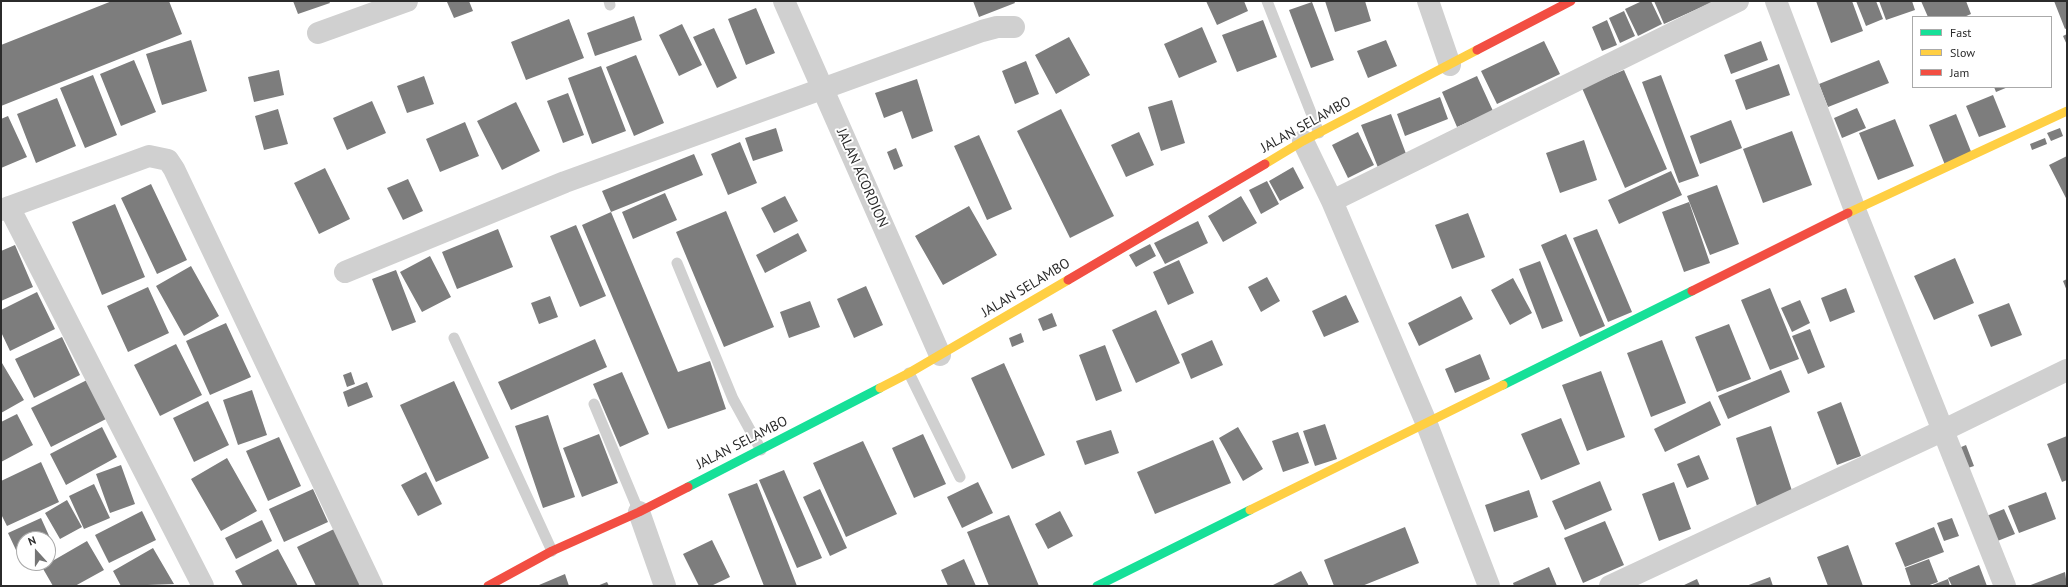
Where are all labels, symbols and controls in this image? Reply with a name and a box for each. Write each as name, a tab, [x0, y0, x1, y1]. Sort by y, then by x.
legend	[1912, 16, 2052, 88]
text: Fast	[1950, 25, 1971, 40]
text: Slow	[1950, 45, 1975, 60]
text: Jam	[1950, 65, 1969, 80]
street label: JALAN SELAMBO	[1258, 93, 1354, 157]
street label: JALAN ACORDION	[833, 126, 891, 230]
street label: JALAN SELAMBO	[979, 255, 1073, 321]
street label: JALAN SELAMBO	[694, 413, 790, 473]
north arrow	[16, 531, 56, 571]
text: N	[26, 533, 38, 549]

